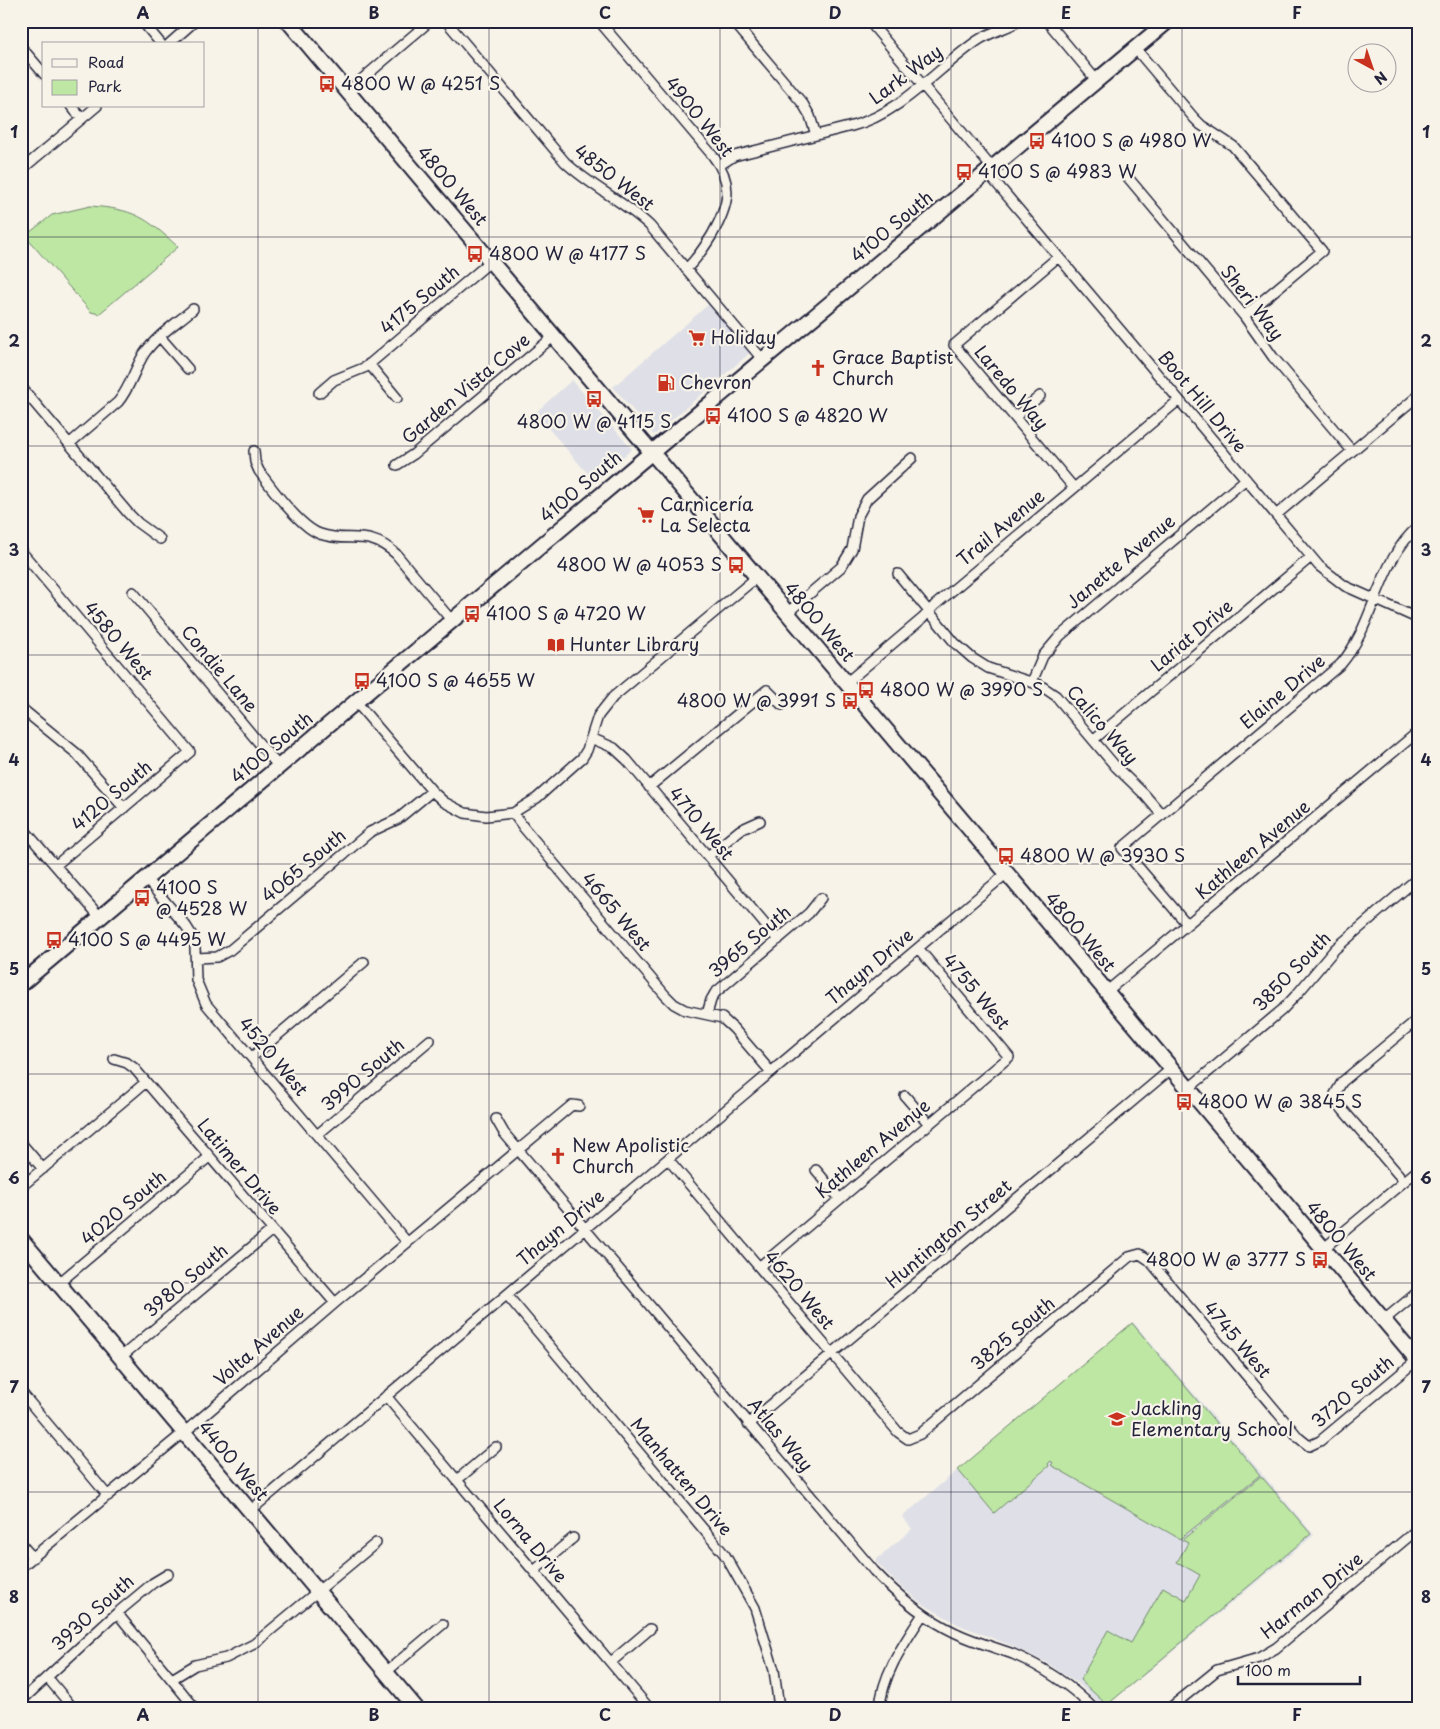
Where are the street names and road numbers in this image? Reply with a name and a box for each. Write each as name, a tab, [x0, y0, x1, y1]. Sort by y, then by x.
street label: Lark Way	[863, 37, 947, 110]
street label: 4900 West	[659, 70, 741, 162]
street label: 4850 West	[569, 137, 661, 217]
street label: 4800 West	[411, 139, 495, 231]
street label: 4100 South	[844, 183, 938, 268]
street label: 4175 South	[374, 258, 465, 340]
street label: Sheri Way	[1215, 259, 1291, 345]
street label: Garden Vista Cove	[395, 326, 535, 450]
street label: Laredo Way	[969, 339, 1056, 435]
street label: Boot Hill Drive	[1152, 344, 1254, 458]
street label: 4100 South	[533, 443, 627, 528]
street label: Trail Avenue	[950, 482, 1050, 572]
street label: Janette Avenue	[1060, 507, 1180, 614]
street label: 4800 West	[778, 575, 862, 667]
street label: Lariat Drive	[1144, 592, 1238, 677]
street label: 4580 West	[78, 595, 160, 685]
street label: Condie Lane	[175, 618, 265, 718]
street label: Elaine Drive	[1234, 647, 1331, 735]
street label: Calico Way	[1061, 678, 1145, 770]
street label: 4100 South	[224, 704, 318, 789]
street label: 4120 South	[65, 753, 157, 837]
street label: 4710 West	[663, 780, 741, 866]
street label: Kathleen Avenue	[1189, 793, 1315, 905]
street label: 4065 South	[255, 821, 351, 908]
street label: 4665 West	[576, 866, 658, 956]
street label: 4800 West	[1039, 885, 1123, 977]
street label: 3965 South	[702, 898, 796, 983]
street label: Thayn Drive	[819, 921, 919, 1011]
street label: 3850 South	[1246, 925, 1336, 1017]
street label: 4755 West	[937, 947, 1017, 1035]
street label: 4520 West	[233, 1011, 315, 1101]
street label: 3990 South	[314, 1031, 410, 1117]
street label: Kathleen Avenue	[809, 1092, 935, 1204]
street label: Latimer Drive	[192, 1112, 289, 1220]
street label: 4020 South	[74, 1163, 172, 1251]
street label: Huntington Street	[879, 1172, 1017, 1294]
street label: Thayn Drive	[510, 1182, 610, 1272]
street label: 4800 West	[1300, 1194, 1384, 1286]
street label: 3980 South	[137, 1236, 233, 1323]
street label: 4620 West	[759, 1243, 842, 1335]
street label: 3825 South	[964, 1289, 1060, 1376]
street label: 4745 West	[1198, 1295, 1278, 1383]
street label: Volta Avenue	[207, 1298, 309, 1391]
street label: 3720 South	[1305, 1348, 1399, 1434]
street label: Atlas Way	[742, 1391, 820, 1477]
street label: Manhatten Drive	[625, 1411, 740, 1541]
street label: 4400 West	[192, 1414, 276, 1506]
street label: Lorna Drive	[488, 1492, 575, 1588]
street label: Harman Drive	[1254, 1545, 1368, 1645]
street label: 3930 South	[45, 1567, 139, 1656]

